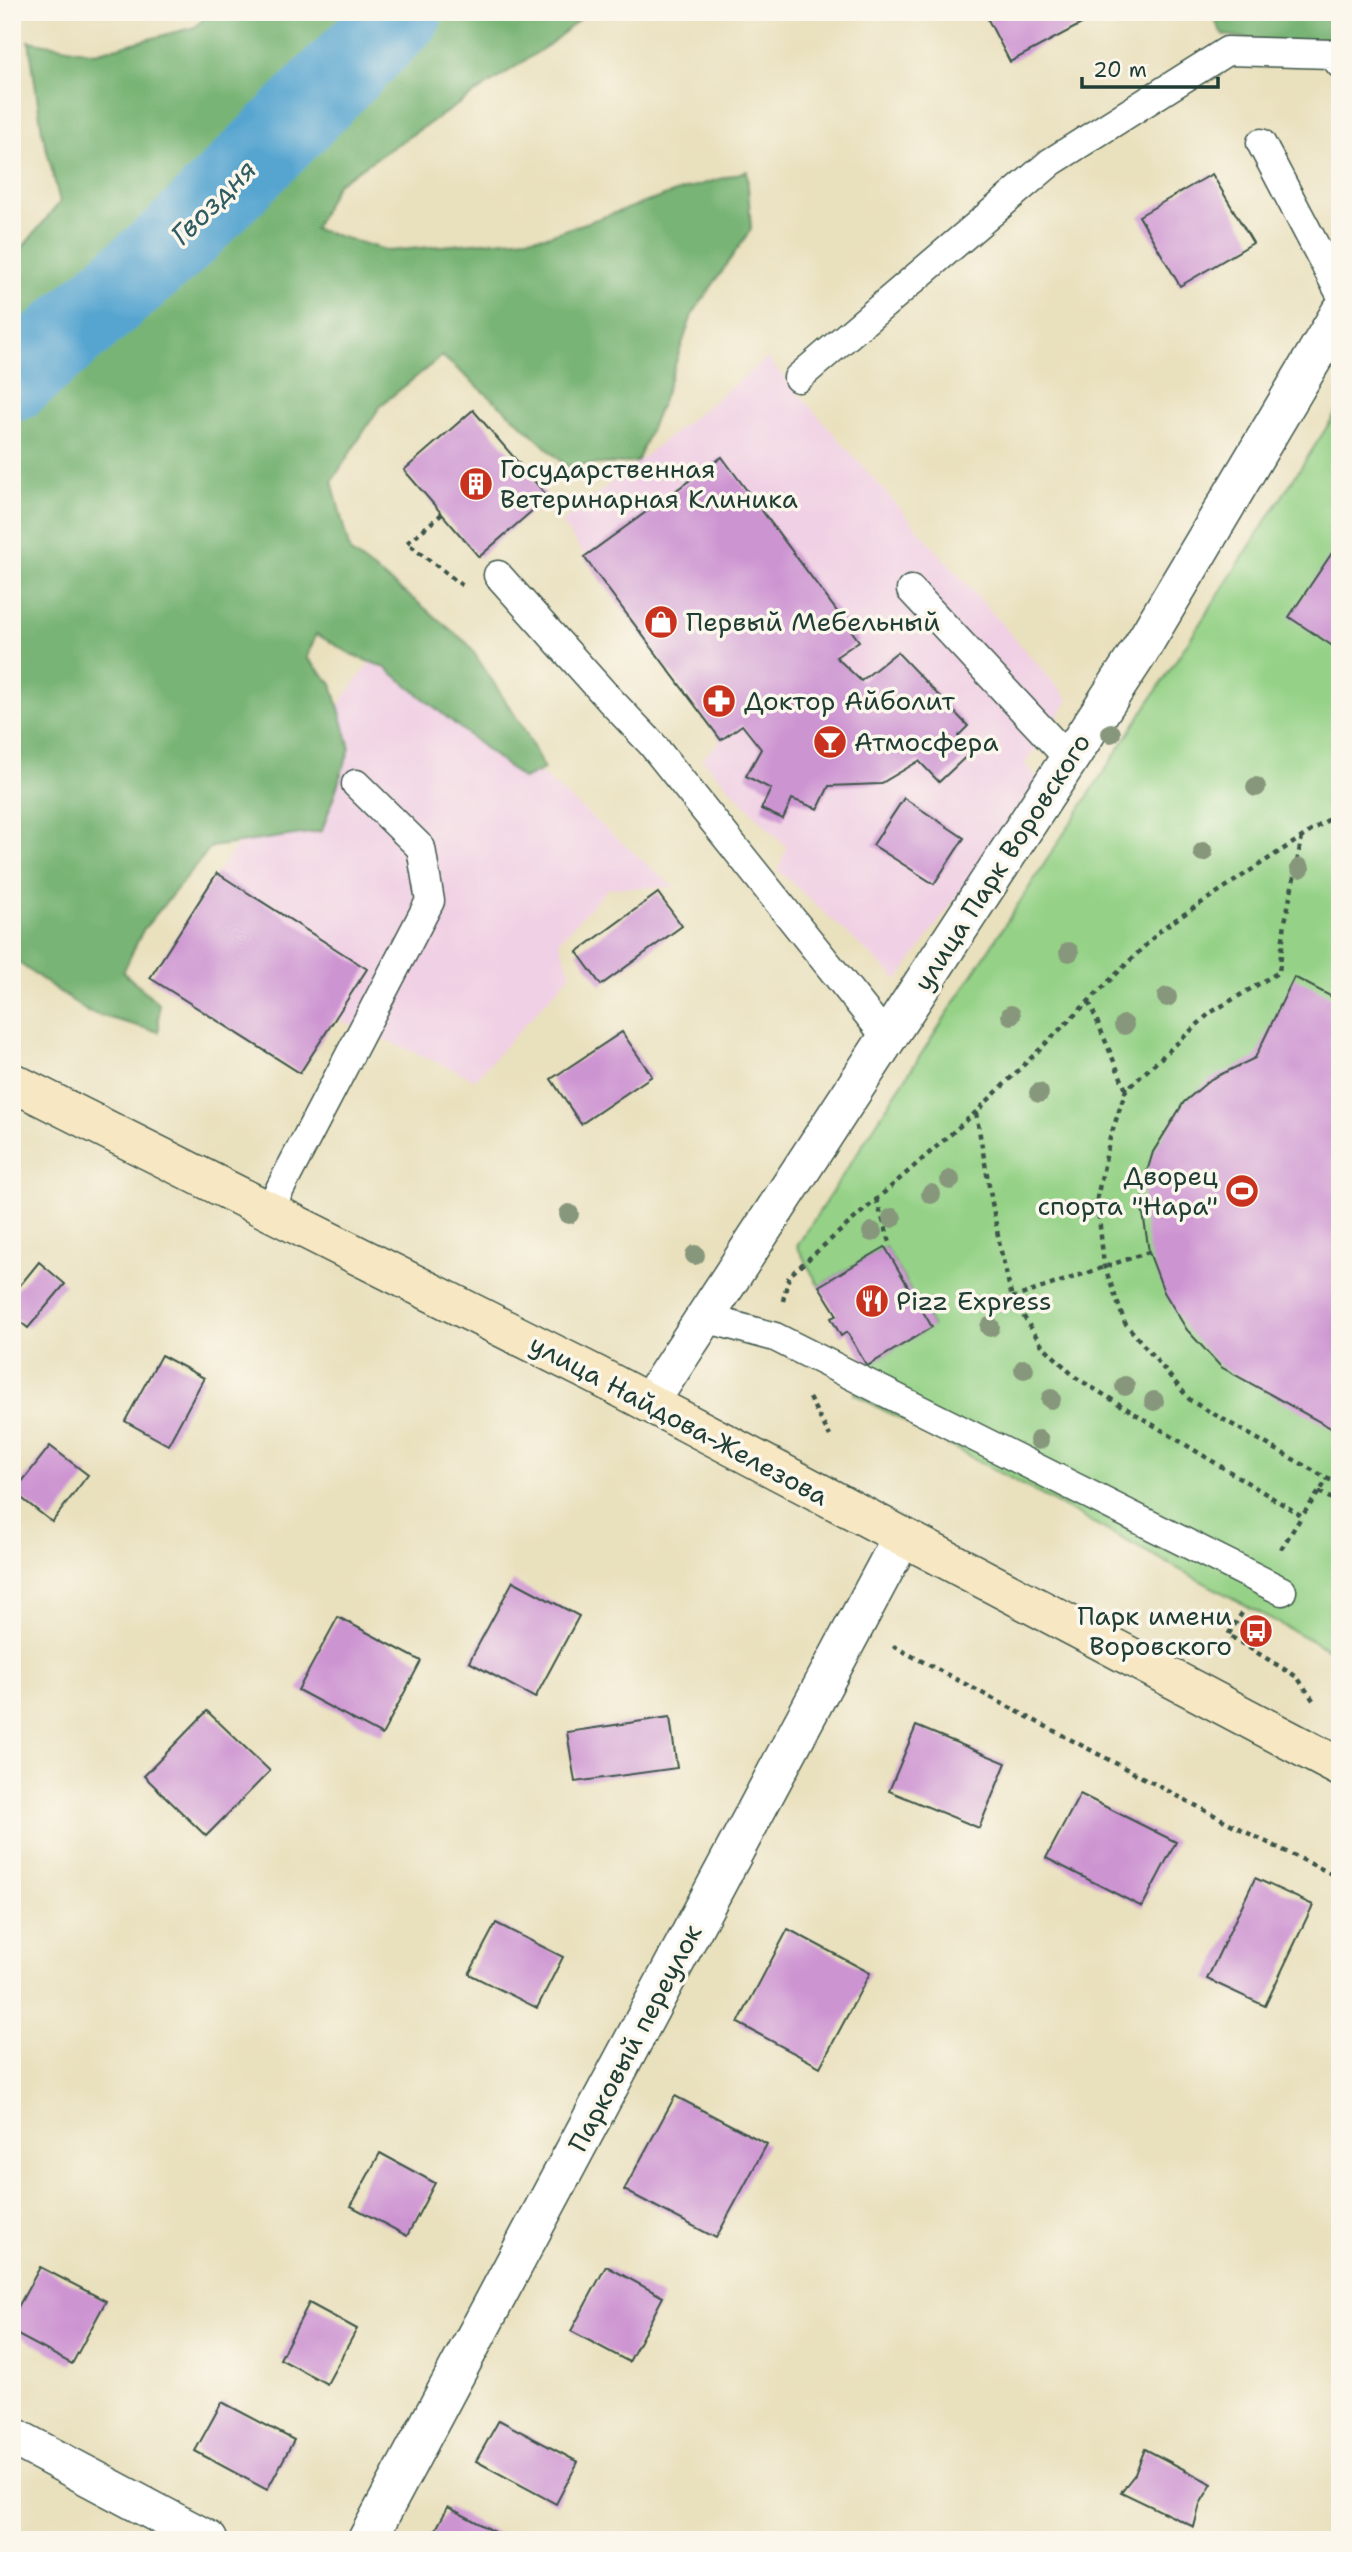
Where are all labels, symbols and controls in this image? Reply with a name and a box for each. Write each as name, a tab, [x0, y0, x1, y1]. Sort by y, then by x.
scale bar	[1082, 46, 1219, 90]
text: 20 m	[1093, 56, 1147, 84]
water label: Гвоздня	[162, 151, 264, 253]
place label: Государственная Ветеринарная Клиника	[500, 451, 798, 516]
building icon: Государственная Ветеринарная Клиника	[457, 465, 495, 503]
shop icon: Первый Мебельный	[642, 603, 680, 641]
place label: Первый Мебельный	[686, 604, 940, 639]
pharmacy icon: Доктор Айболит	[700, 682, 738, 720]
place label: Доктор Айболит	[744, 683, 955, 718]
bar icon: Атмосфера	[811, 723, 849, 761]
place label: Атмосфера	[854, 724, 999, 759]
street label: улица Парк Воровского	[905, 726, 1098, 997]
place label: Дворец спорта "Нара"	[1037, 1158, 1218, 1223]
sports icon: Дворец спорта "Нара"	[1223, 1172, 1261, 1210]
restaurant icon: Pizz Express	[853, 1282, 891, 1320]
place label: Pizz Express	[896, 1283, 1052, 1318]
street label: улица Найдова-Железова	[524, 1326, 835, 1513]
place label: Парк имени Воровского	[1077, 1598, 1232, 1663]
bus stop icon: Парк имени Воровского	[1237, 1612, 1275, 1650]
street label: Парковый переулок	[560, 1918, 709, 2158]

